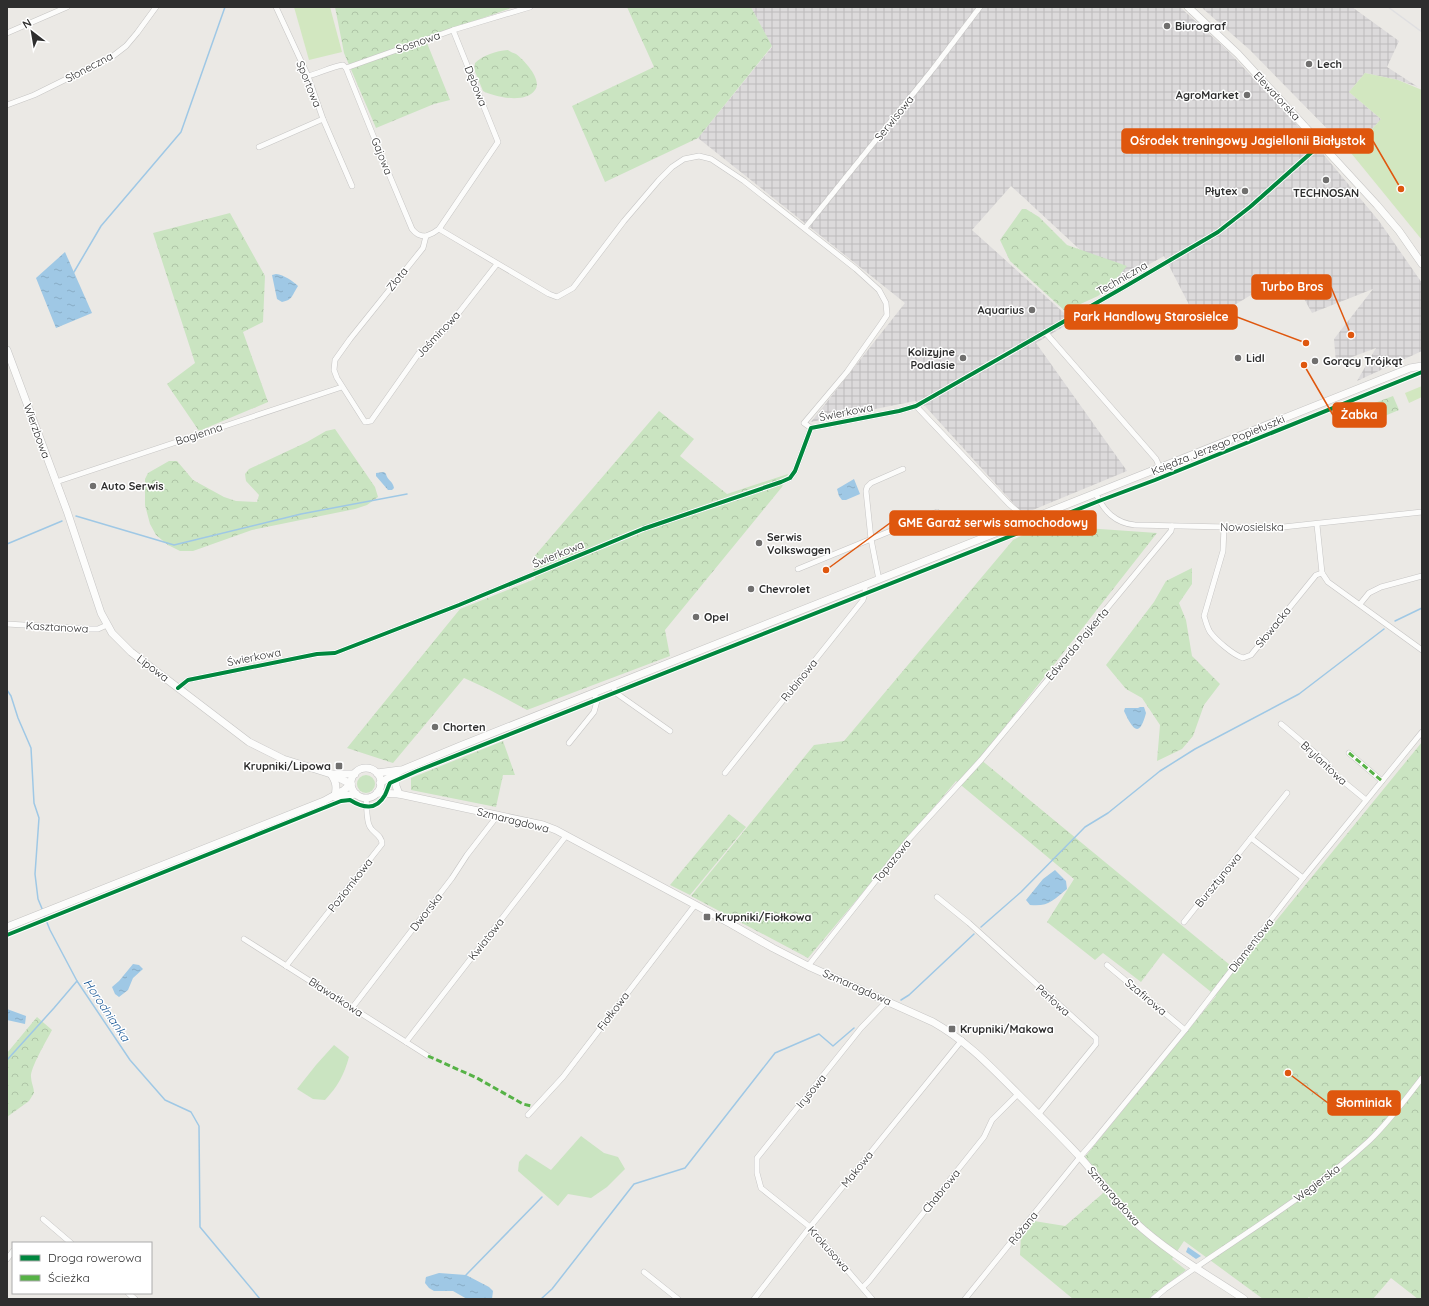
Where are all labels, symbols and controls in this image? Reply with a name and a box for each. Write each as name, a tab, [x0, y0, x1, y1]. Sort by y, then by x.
north arrow	[12, 12, 52, 52]
text: N	[20, 15, 34, 32]
place label: Biurograf	[1175, 19, 1226, 33]
marker: Biurograf	[1162, 21, 1172, 31]
street label: Sosnowa	[394, 28, 442, 56]
street label: Słoneczna	[63, 49, 115, 85]
place label: Lech	[1317, 57, 1342, 71]
street label: Sportowa	[293, 59, 325, 109]
marker: Lech	[1304, 59, 1314, 69]
street label: Dębowa	[462, 64, 490, 108]
street label: Elewatorska	[1251, 69, 1303, 123]
place label: AgroMarket	[1176, 88, 1239, 102]
marker: AgroMarket	[1242, 90, 1252, 100]
street label: Serwisowa	[871, 92, 917, 144]
callout: Ośrodek treningowy Jagiellonii Białystok	[1122, 129, 1373, 153]
text: Ośrodek treningowy Jagiellonii Białystok	[1130, 133, 1366, 148]
street label: Gajowa	[368, 135, 396, 177]
marker: TECHNOSAN	[1321, 175, 1331, 185]
place label: Płytex	[1205, 184, 1238, 198]
marker: Płytex	[1240, 186, 1250, 196]
place label: TECHNOSAN	[1293, 186, 1359, 200]
street label: Techniczna	[1094, 258, 1150, 298]
street label: Złota	[383, 264, 411, 294]
callout: Turbo Bros	[1252, 275, 1331, 299]
text: Turbo Bros	[1261, 279, 1324, 294]
place label: Aquarius	[978, 303, 1024, 317]
marker: Aquarius	[1027, 305, 1037, 315]
callout: Park Handlowy Starosielce	[1065, 305, 1237, 329]
street label: Jaśminowa	[413, 308, 463, 360]
text: Park Handlowy Starosielce	[1073, 309, 1229, 324]
place label: Kolizyjne Podlasie	[908, 345, 956, 372]
place label: Lidl	[1246, 351, 1265, 365]
marker: Kolizyjne Podlasie	[958, 353, 968, 363]
marker: Lidl	[1233, 353, 1243, 363]
place label: Gorący Trójkąt	[1323, 354, 1403, 368]
marker: Gorący Trójkąt	[1310, 356, 1320, 366]
street label: Świerkowa	[818, 400, 874, 424]
street label: Wierzbowa	[21, 402, 53, 460]
callout: Żabka	[1333, 403, 1386, 427]
text: Żabka	[1340, 407, 1378, 422]
street label: Księdza Jerzego Popiełuszki	[1149, 412, 1287, 478]
street label: Bagienna	[174, 420, 224, 448]
place label: Auto Serwis	[101, 479, 164, 493]
marker: Auto Serwis	[88, 481, 98, 491]
callout: GME Garaż serwis samochodowy	[890, 511, 1096, 535]
text: GME Garaż serwis samochodowy	[898, 515, 1088, 530]
street label: Nowosielska	[1220, 520, 1284, 534]
place label: Serwis Volkswagen	[767, 530, 831, 557]
street label: Świerkowa	[530, 537, 586, 571]
marker: Serwis Volkswagen	[754, 538, 764, 548]
place label: Chevrolet	[759, 582, 810, 596]
marker: Chevrolet	[746, 584, 756, 594]
street label: Słowacka	[1252, 604, 1294, 650]
street label: Edwarda Pajkerta	[1042, 605, 1112, 683]
place label: Opel	[704, 610, 729, 624]
marker: Opel	[691, 612, 701, 622]
street label: Kasztanowa	[25, 618, 89, 636]
street label: Świerkowa	[226, 645, 282, 669]
street label: Lipowa	[134, 651, 172, 685]
street label: Rubinowa	[778, 656, 820, 704]
place label: Chorten	[443, 720, 485, 734]
marker: Chorten	[430, 722, 440, 732]
street label: Brylantowa	[1298, 738, 1350, 788]
place label: Krupniki/Lipowa	[244, 759, 331, 773]
marker: Krupniki/Lipowa	[334, 761, 344, 771]
street label: Szmaragdowa	[475, 804, 551, 836]
street label: Topazowa	[870, 836, 914, 886]
street label: Bursztynowa	[1192, 850, 1244, 910]
street label: Poziomkowa	[325, 855, 375, 915]
street label: Dworska	[407, 890, 445, 934]
place label: Krupniki/Fiołkowa	[715, 910, 811, 924]
marker: Krupniki/Fiołkowa	[702, 912, 712, 922]
street label: Kwiatowa	[465, 915, 507, 963]
street label: Diamentowa	[1226, 915, 1276, 975]
street label: Szmaragdowa	[820, 966, 894, 1008]
street label: Bławatkowa	[306, 974, 366, 1020]
water label: Horodnianka	[81, 976, 134, 1045]
street label: Szafirowa	[1122, 976, 1170, 1018]
street label: Perłowa	[1033, 981, 1073, 1019]
street label: Fiołkowa	[594, 989, 632, 1033]
place label: Krupniki/Makowa	[960, 1022, 1054, 1036]
marker: Krupniki/Makowa	[947, 1024, 957, 1034]
street label: Irysowa	[793, 1071, 829, 1111]
callout: Słominiak	[1328, 1091, 1400, 1115]
text: Słominiak	[1336, 1095, 1392, 1110]
street label: Makowa	[838, 1148, 876, 1190]
street label: Węgierska	[1291, 1161, 1343, 1205]
street label: Szmaragdowa	[1084, 1164, 1144, 1228]
street label: Chabrowa	[919, 1166, 963, 1216]
street label: Różana	[1005, 1208, 1041, 1248]
street label: Krokusowa	[805, 1223, 853, 1275]
legend	[12, 1242, 152, 1294]
text: Droga rowerowa	[48, 1250, 142, 1265]
text: Ścieżka	[48, 1270, 90, 1285]

